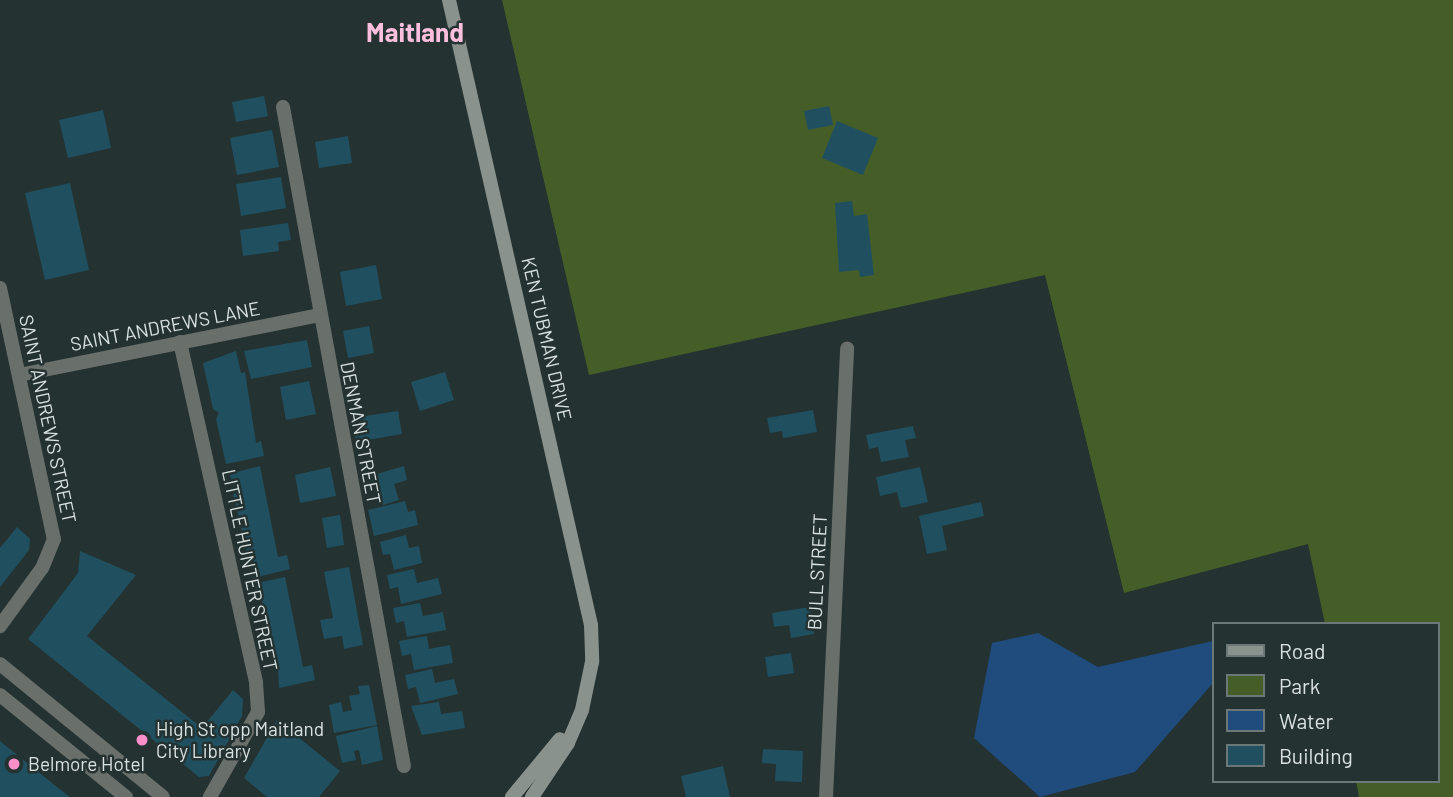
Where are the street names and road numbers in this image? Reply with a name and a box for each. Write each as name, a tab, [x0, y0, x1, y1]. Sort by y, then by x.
street label: KEN TUBMAN DRIVE	[517, 255, 577, 423]
street label: SAINT ANDREWS LANE	[68, 296, 262, 356]
street label: SAINT ANDREWS STREET	[15, 313, 81, 525]
street label: DENMAN STREET	[336, 360, 386, 506]
street label: LITTLE HUNTER STREET	[217, 467, 283, 673]
street label: BULL STREET	[803, 513, 831, 631]

